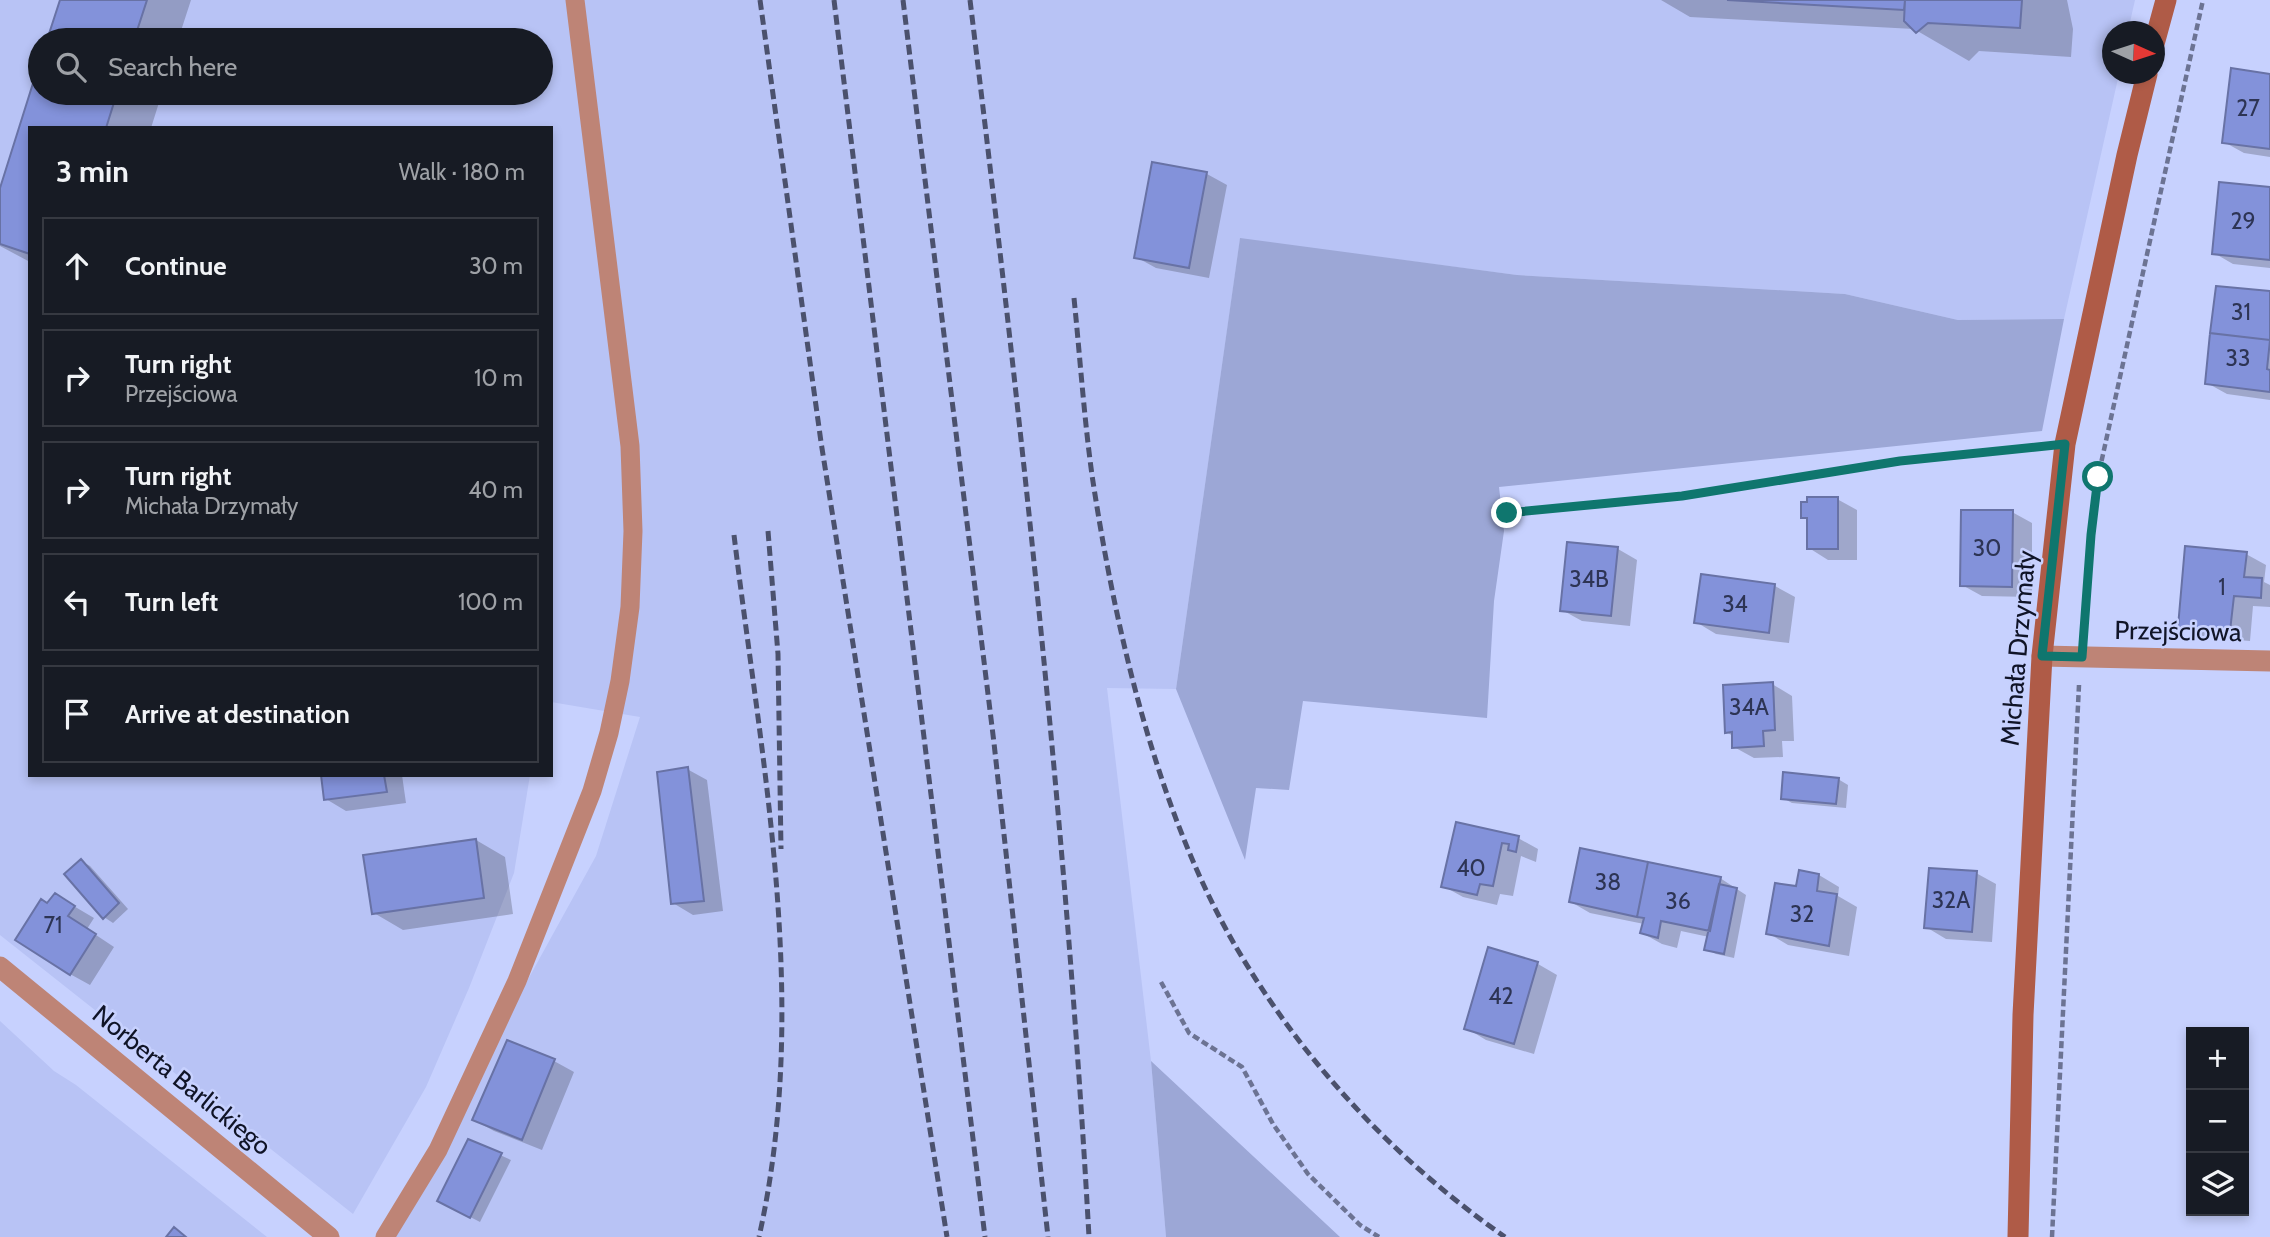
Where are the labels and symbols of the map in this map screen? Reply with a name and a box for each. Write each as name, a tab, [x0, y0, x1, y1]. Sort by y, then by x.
north arrow	[2102, 21, 2165, 84]
house number: 27	[2236, 94, 2260, 122]
house number: 29	[2230, 207, 2256, 235]
house number: 31	[2231, 298, 2251, 326]
house number: 33	[2226, 344, 2250, 372]
route start	[2082, 461, 2113, 492]
route end	[1491, 497, 1522, 528]
house number: 30	[1973, 534, 2001, 562]
street label: Michała Drzymały	[1994, 549, 2042, 747]
house number: 34B	[1569, 565, 1609, 593]
house number: 1	[2218, 573, 2226, 601]
house number: 34	[1722, 590, 1748, 618]
street label: Przejściowa	[2114, 614, 2242, 648]
house number: 34A	[1729, 693, 1769, 721]
house number: 40	[1456, 854, 1486, 882]
house number: 38	[1595, 868, 1621, 896]
house number: 32A	[1932, 886, 1970, 914]
house number: 36	[1665, 887, 1691, 915]
house number: 32	[1790, 900, 1814, 928]
house number: 71	[43, 911, 63, 939]
house number: 42	[1488, 982, 1514, 1010]
street label: Norberta Barlickiego	[86, 998, 278, 1162]

